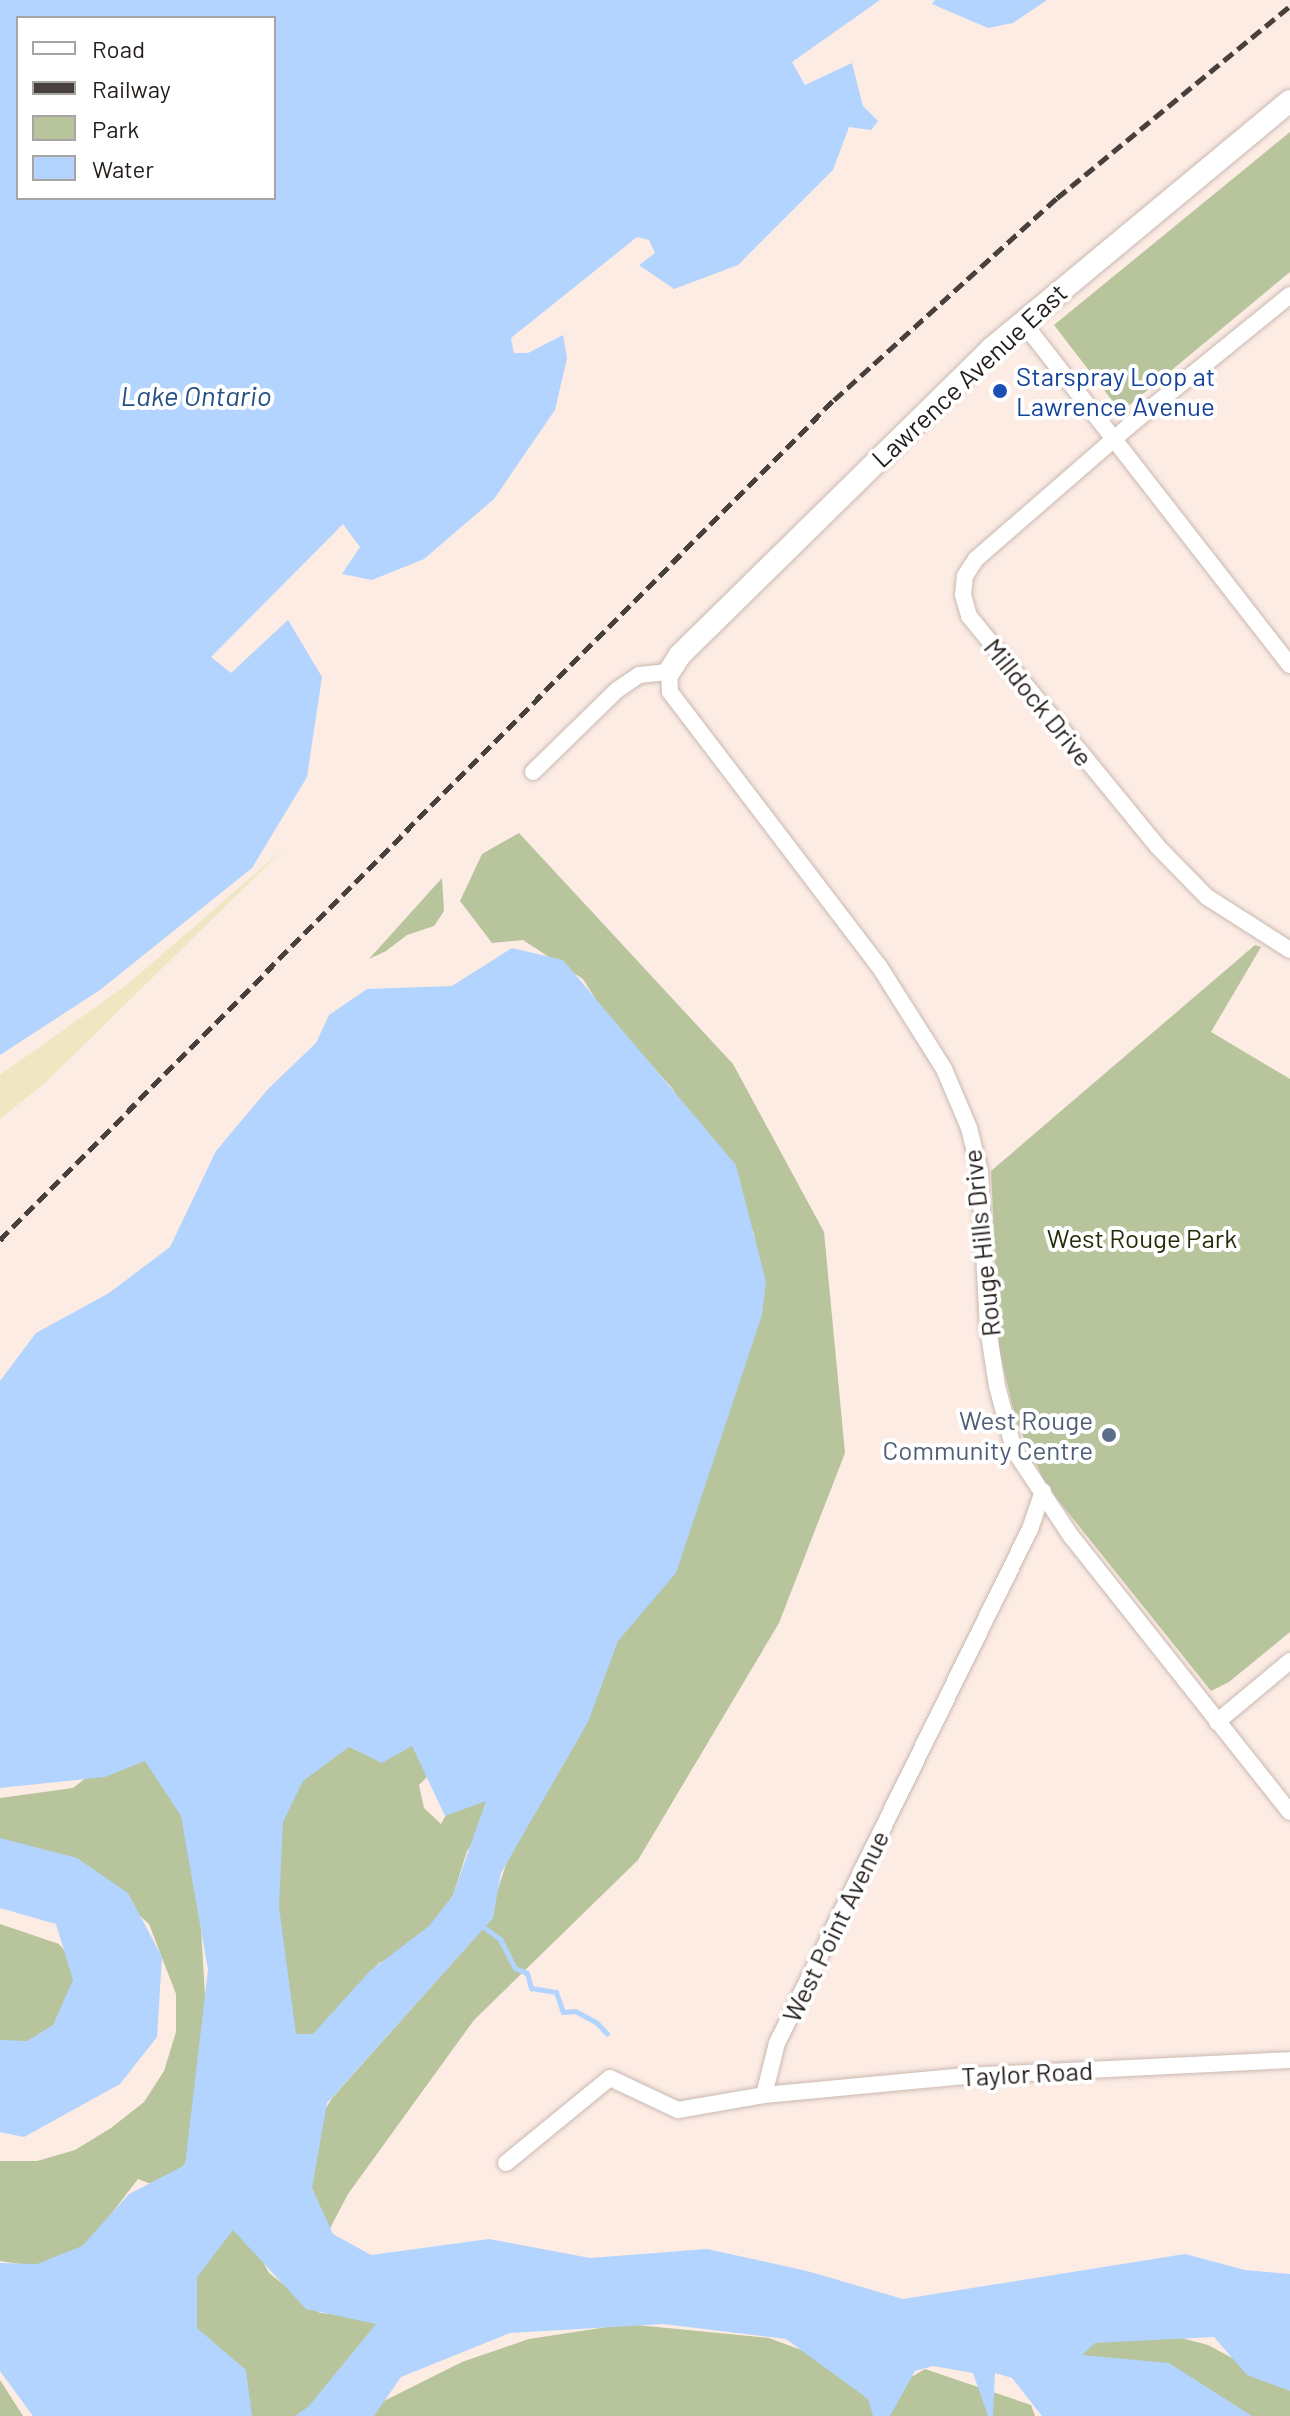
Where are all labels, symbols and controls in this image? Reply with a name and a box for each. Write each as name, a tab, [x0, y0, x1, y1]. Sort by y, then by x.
legend	[16, 16, 276, 200]
text: Road	[92, 34, 145, 63]
text: Railway	[92, 74, 171, 103]
text: Park	[92, 114, 139, 143]
text: Water	[92, 154, 154, 183]
street label: Lawrence Avenue East	[865, 277, 1073, 473]
place label: Starspray Loop at Lawrence Avenue	[1016, 360, 1215, 422]
water label: Lake Ontario	[121, 378, 271, 412]
marker: Starspray Loop at Lawrence Avenue	[991, 382, 1009, 400]
street label: Milldock Drive	[978, 632, 1100, 772]
street label: Rouge Hills Drive	[956, 1148, 1006, 1338]
park label: West Rouge Park	[1047, 1222, 1237, 1254]
place label: West Rouge Community Centre	[883, 1404, 1093, 1466]
marker: West Rouge Community Centre	[1100, 1426, 1118, 1444]
street label: West Point Avenue	[775, 1825, 895, 2027]
street label: Taylor Road	[960, 2054, 1094, 2092]

